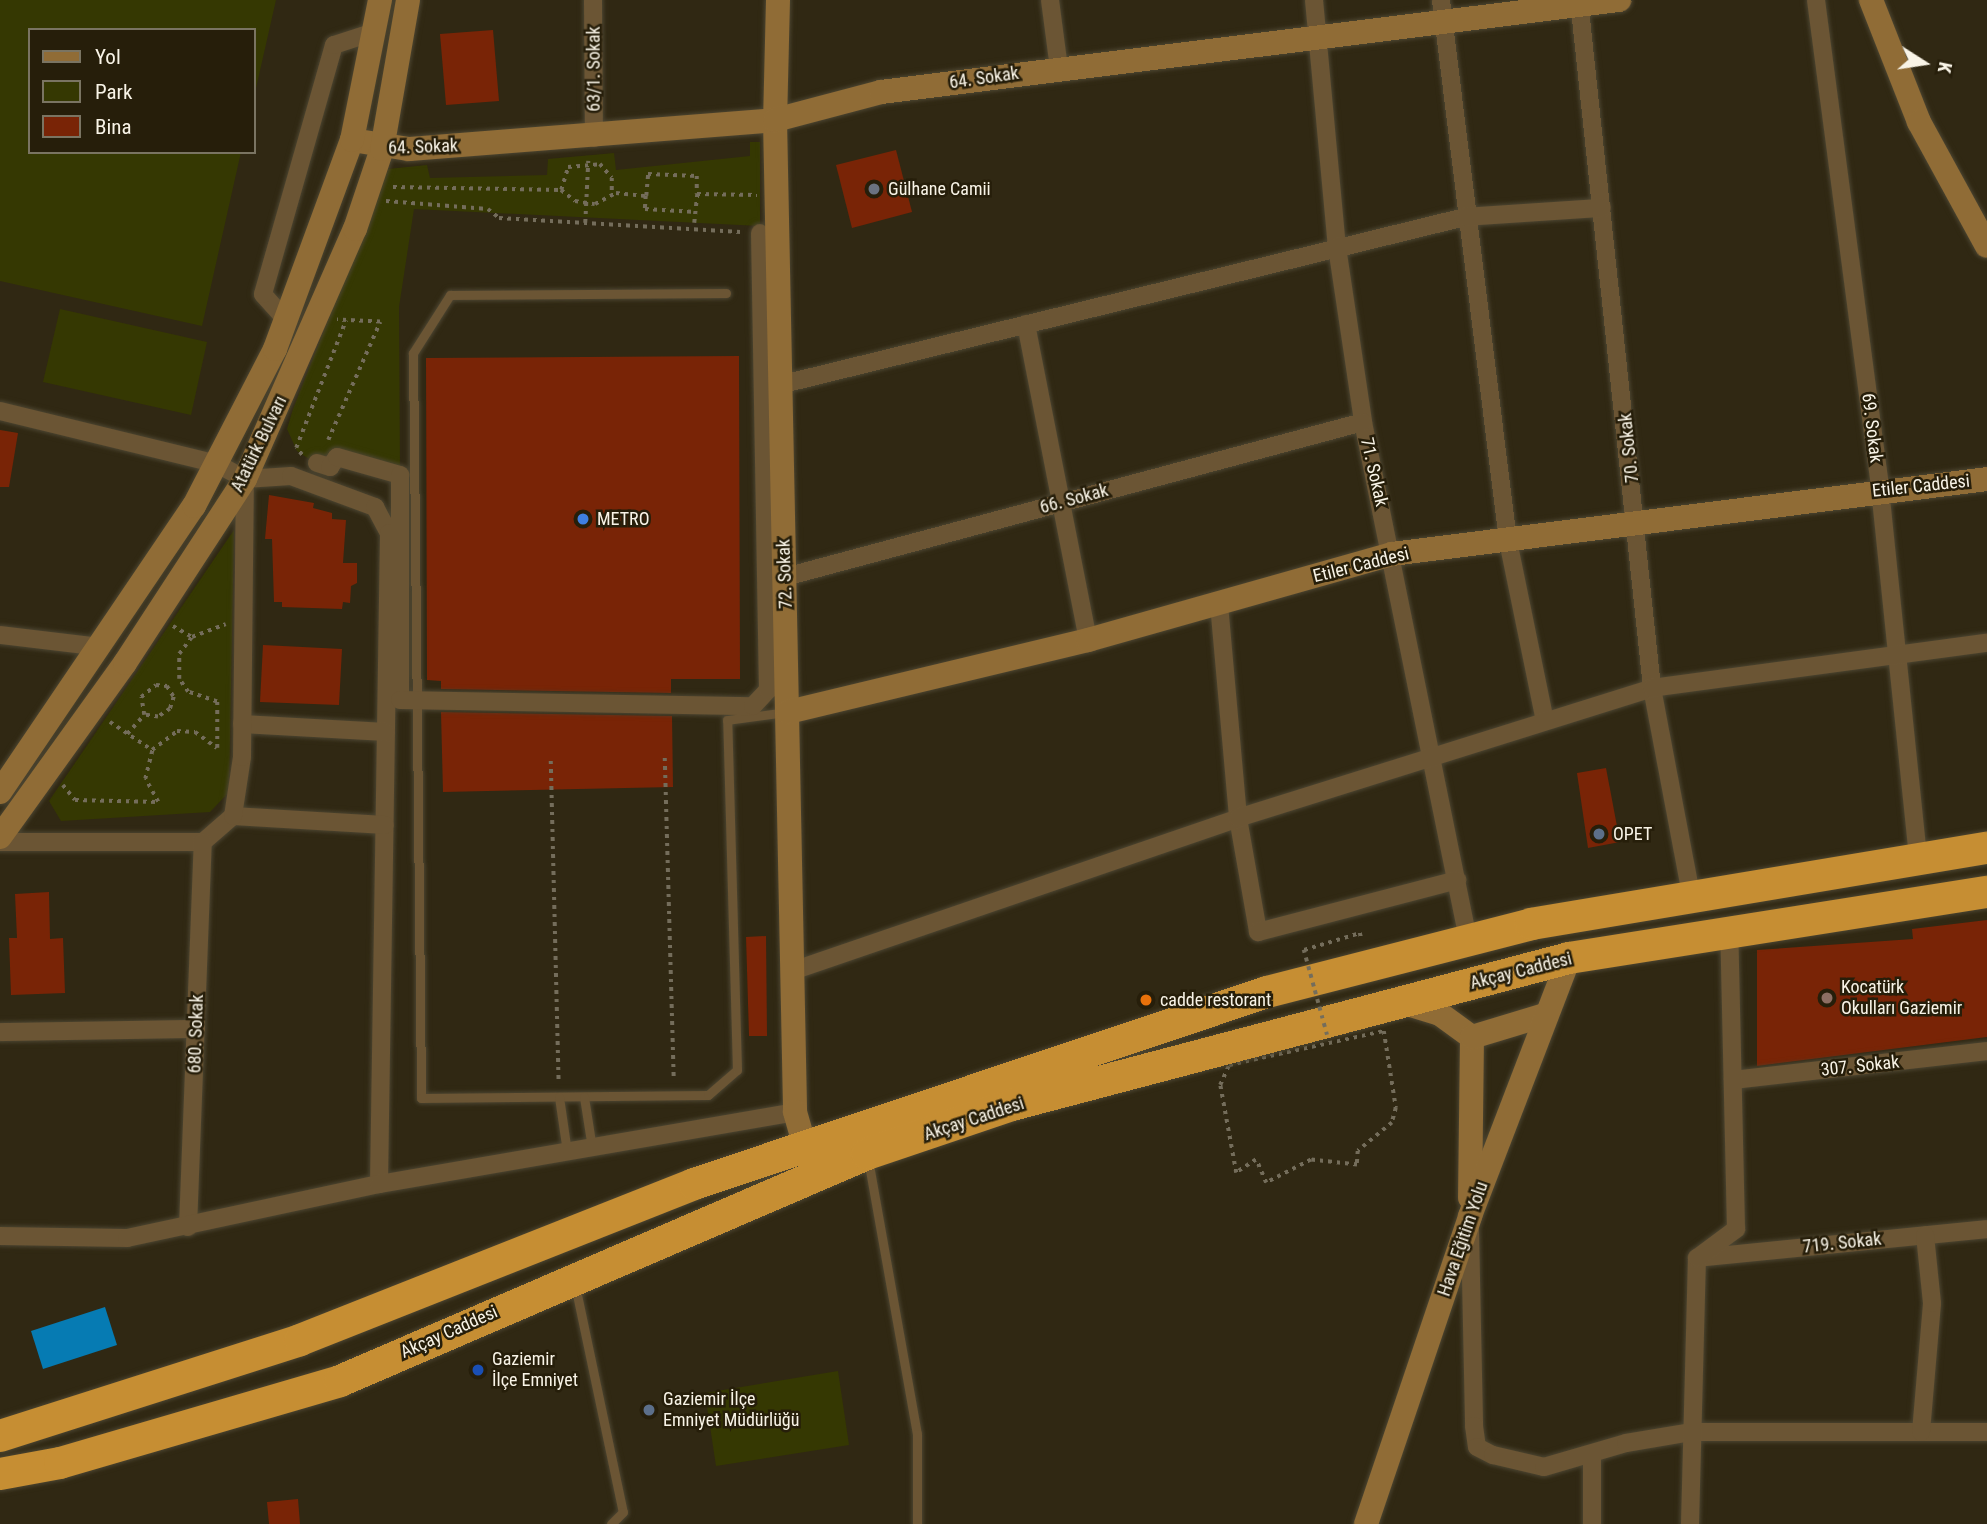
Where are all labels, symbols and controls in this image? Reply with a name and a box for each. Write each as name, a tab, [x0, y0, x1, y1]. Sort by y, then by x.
street label: 63/1. Sokak	[583, 26, 605, 112]
legend	[28, 28, 256, 154]
north arrow	[1889, 28, 1959, 98]
text: Yol	[95, 45, 121, 69]
text: K	[1933, 60, 1957, 75]
street label: 64. Sokak	[948, 62, 1020, 94]
text: Park	[95, 80, 132, 104]
text: Bina	[95, 115, 132, 139]
street label: 64. Sokak	[388, 135, 458, 159]
place label: Gülhane Camii	[888, 178, 991, 200]
marker: Gülhane Camii	[866, 181, 882, 197]
street label: Atatürk Bulvarı	[226, 392, 292, 496]
street label: 69. Sokak	[1857, 392, 1887, 464]
street label: 70. Sokak	[1615, 412, 1643, 484]
street label: 71. Sokak	[1356, 436, 1392, 508]
street label: Etiler Caddesi	[1871, 470, 1971, 502]
street label: 66. Sokak	[1037, 480, 1111, 518]
place label: METRO	[597, 508, 649, 530]
marker: METRO	[575, 511, 591, 527]
street label: 72. Sokak	[773, 539, 797, 609]
street label: Etiler Caddesi	[1311, 543, 1411, 587]
place label: OPET	[1613, 823, 1652, 845]
marker: OPET	[1591, 826, 1607, 842]
street label: Akçay Caddesi	[1468, 948, 1574, 994]
place label: Kocatürk Okulları Gaziemir	[1841, 977, 1962, 1020]
place label: cadde restorant	[1160, 989, 1271, 1011]
marker: Kocatürk Okulları Gaziemir	[1819, 990, 1835, 1006]
marker: cadde restorant	[1138, 992, 1154, 1008]
street label: 680. Sokak	[184, 994, 208, 1074]
street label: 307. Sokak	[1820, 1051, 1900, 1081]
street label: Akçay Caddesi	[921, 1093, 1027, 1145]
street label: Hava Eğitim Yolu	[1433, 1179, 1493, 1299]
street label: 719. Sokak	[1802, 1228, 1882, 1258]
street label: Akçay Caddesi	[397, 1301, 501, 1363]
place label: Gaziemir İlçe Emniyet	[492, 1349, 578, 1392]
marker: Gaziemir İlçe Emniyet	[470, 1362, 486, 1378]
place label: Gaziemir İlçe Emniyet Müdürlüğü	[663, 1389, 799, 1432]
marker: Gaziemir İlçe Emniyet Müdürlüğü	[641, 1402, 657, 1418]

